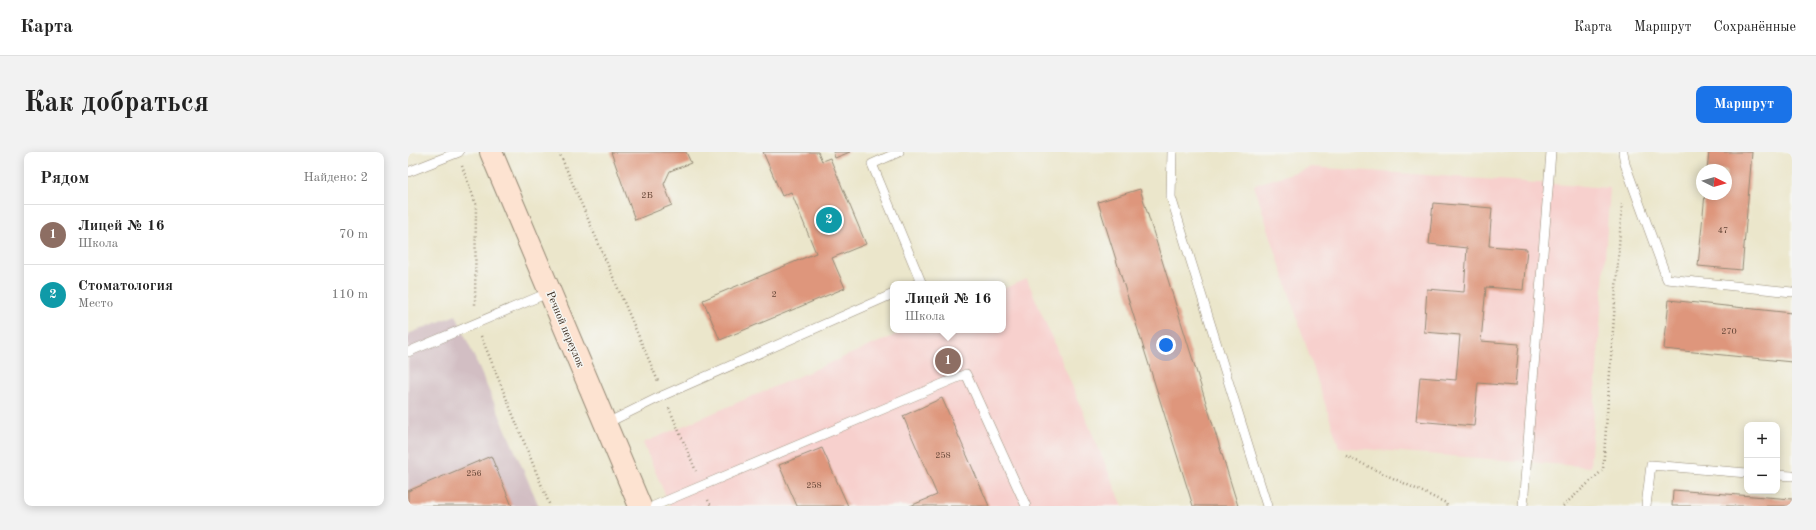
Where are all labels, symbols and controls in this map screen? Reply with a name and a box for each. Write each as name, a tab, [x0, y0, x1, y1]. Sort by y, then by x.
text: Карта	[20, 18, 73, 37]
text: Карта	[1574, 20, 1612, 34]
text: Маршрут	[1634, 20, 1691, 34]
text: Сохранённые	[1713, 20, 1796, 34]
button: Маршрут	[1696, 86, 1792, 123]
text: Как добраться	[24, 90, 209, 118]
north arrow	[1696, 164, 1732, 200]
text: Рядом	[40, 170, 89, 187]
text: Найдено: 2	[304, 171, 368, 184]
house number: 2Б	[641, 191, 653, 200]
pin: 2	[816, 205, 842, 235]
text: Лицей № 16	[78, 219, 165, 234]
house number: 47	[1718, 226, 1728, 235]
text: 1	[49, 228, 57, 241]
text: 70 m	[339, 228, 368, 241]
text: Школа	[78, 237, 118, 250]
text: Стоматология	[78, 279, 173, 294]
popup	[890, 281, 1006, 333]
text: 2	[49, 288, 57, 301]
text: 110 m	[331, 288, 368, 301]
street label: Речной переулок	[544, 290, 586, 370]
house number: 2	[771, 290, 777, 299]
text: Лицей № 16	[905, 292, 991, 307]
text: Место	[78, 297, 113, 310]
text: Школа	[905, 310, 945, 323]
house number: 270	[1721, 327, 1737, 336]
your location	[1156, 335, 1176, 355]
pin: 1	[935, 346, 961, 376]
map controls	[1744, 422, 1780, 494]
button: +	[1744, 422, 1780, 458]
house number: 258	[935, 451, 951, 460]
button: −	[1744, 458, 1780, 494]
house number: 256	[466, 469, 482, 478]
house number: 258	[806, 481, 822, 490]

